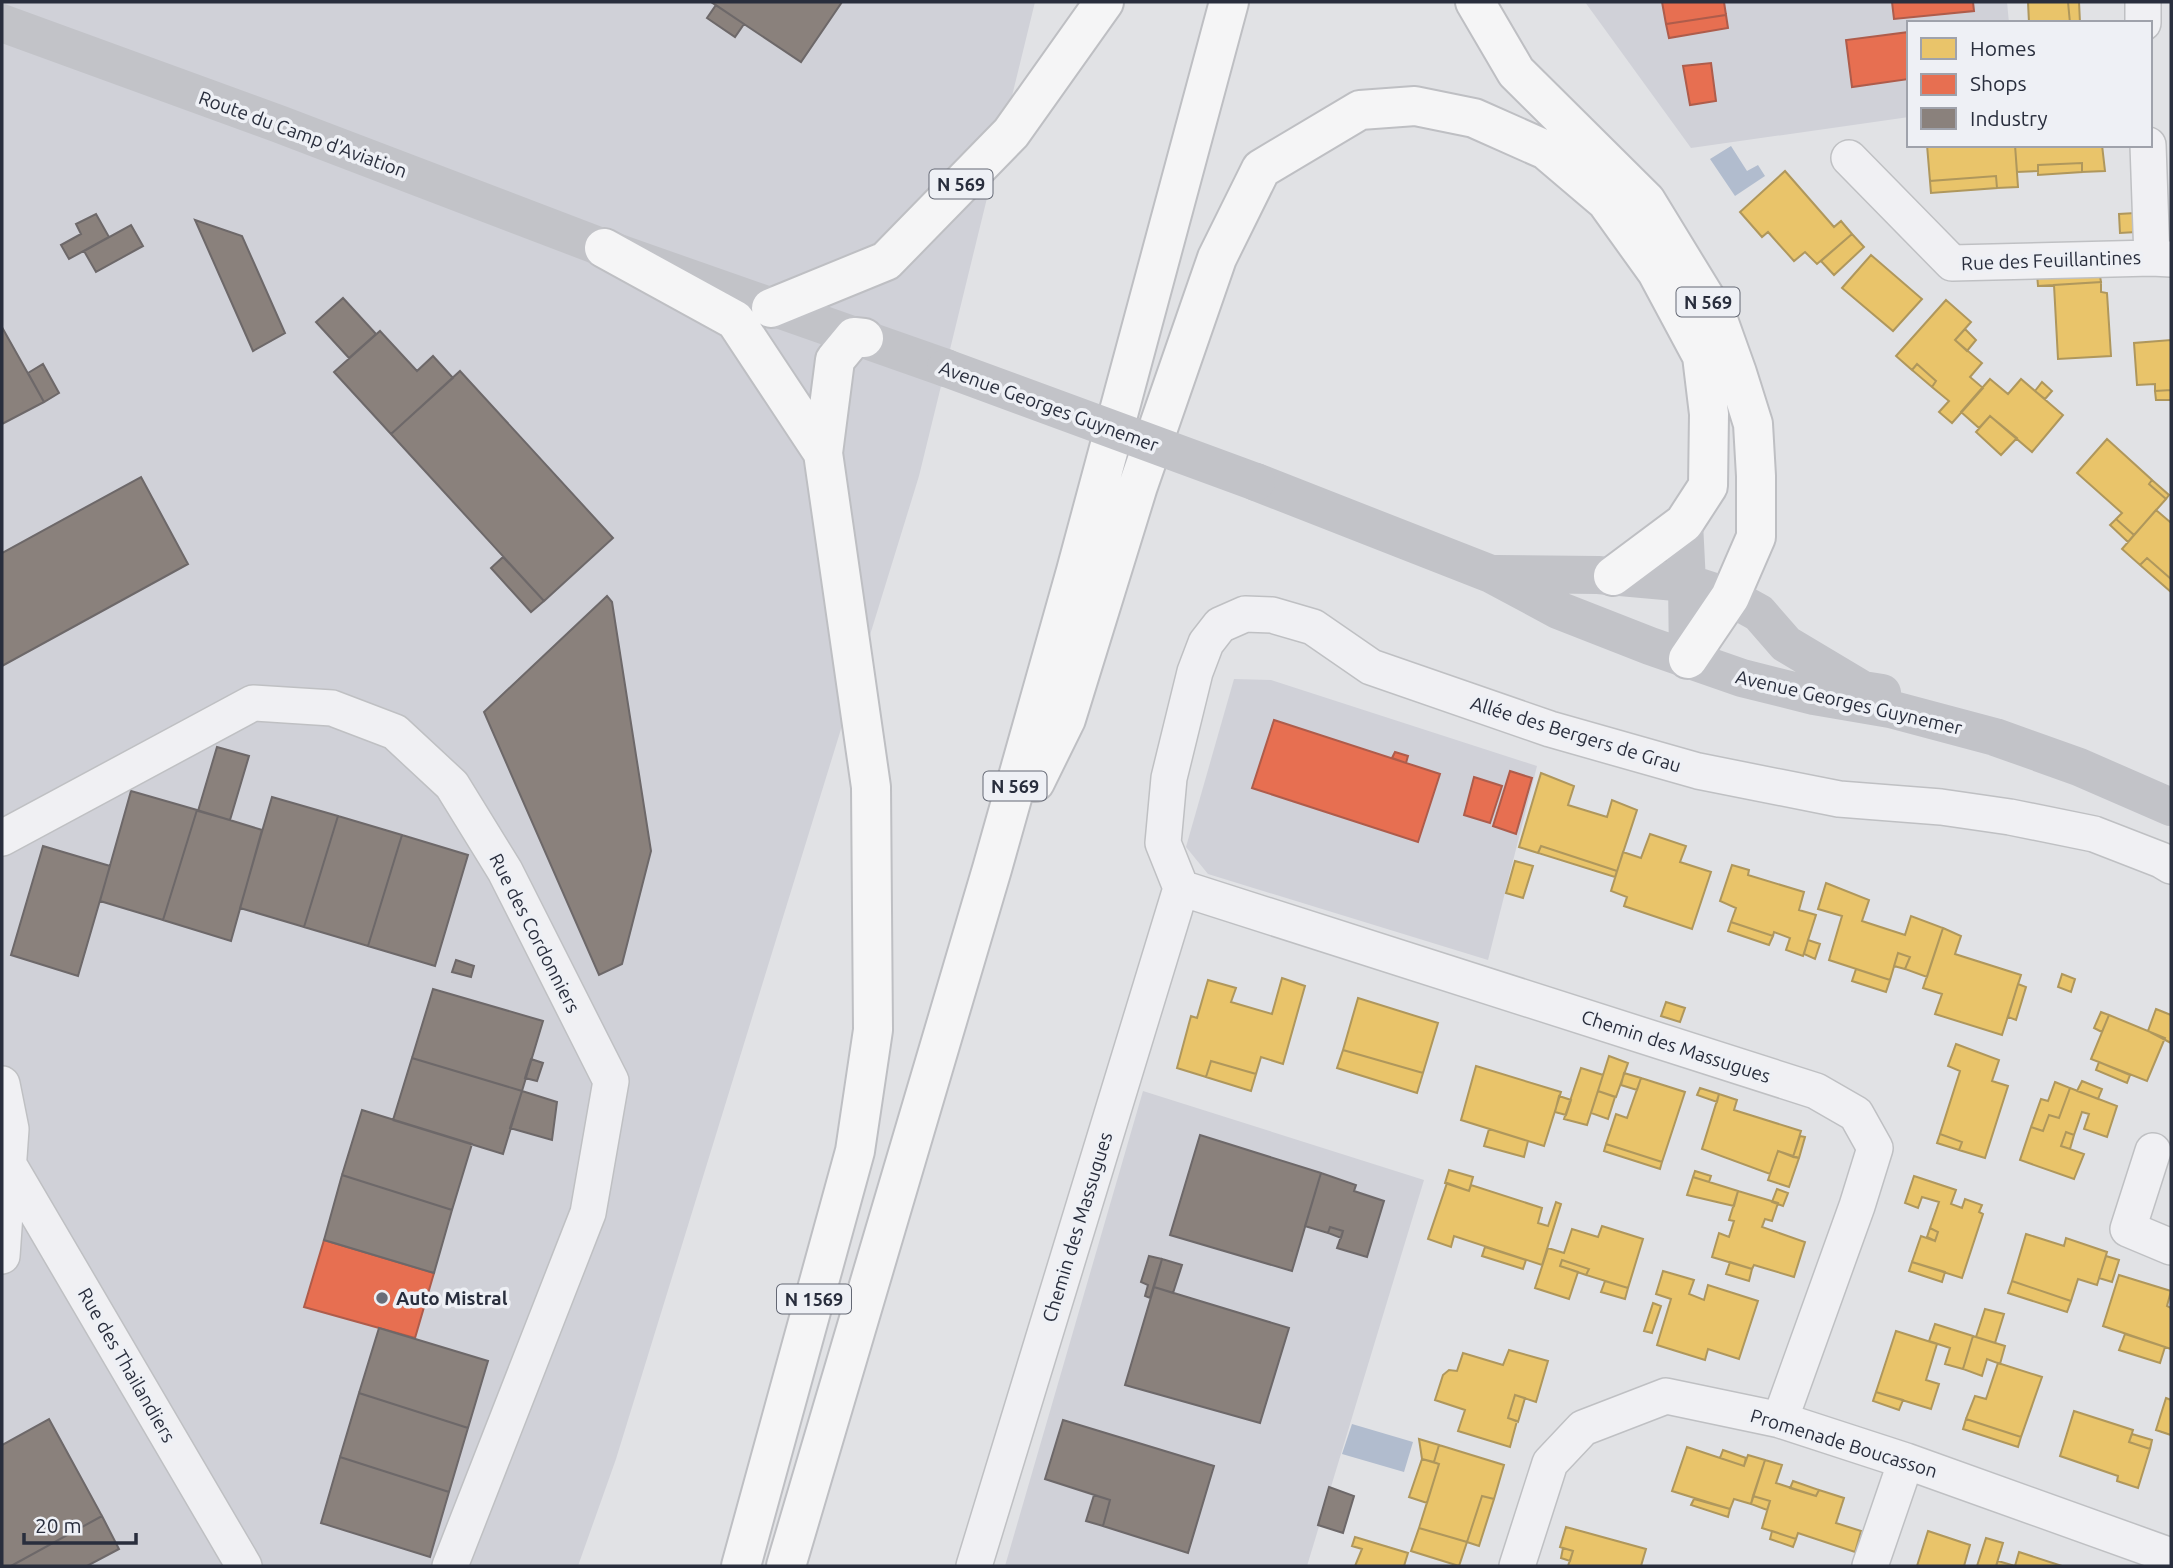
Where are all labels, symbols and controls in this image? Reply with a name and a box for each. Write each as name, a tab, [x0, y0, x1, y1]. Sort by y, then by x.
legend	[1907, 21, 2152, 147]
text: Homes	[1970, 36, 2036, 60]
text: Shops	[1970, 71, 2027, 95]
street label: Route du Camp d'Aviation	[196, 86, 410, 182]
text: Industry	[1970, 106, 2048, 130]
road number: N 569	[930, 169, 992, 198]
street label: Rue des Feuillantines	[1961, 246, 2141, 274]
road number: N 569	[1676, 288, 1740, 316]
street label: Avenue Georges Guynemer	[936, 356, 1162, 456]
street label: Avenue Georges Guynemer	[1734, 665, 1964, 739]
street label: Allée des Bergers de Grau	[1468, 691, 1684, 777]
road number: N 569	[984, 772, 1046, 800]
street label: Rue des Cordonniers	[485, 850, 585, 1016]
street label: Chemin des Massugues	[1579, 1005, 1773, 1087]
street label: Chemin des Massugues	[1038, 1129, 1116, 1325]
street label: Rue des Thailandiers	[74, 1284, 180, 1446]
road number: N 1569	[777, 1284, 851, 1314]
place label: Auto Mistral	[396, 1287, 508, 1309]
marker: Auto Mistral	[374, 1290, 390, 1306]
street label: Promenade Boucasson	[1748, 1404, 1940, 1482]
scale bar	[24, 1502, 136, 1546]
text: 20 m	[35, 1513, 82, 1537]

